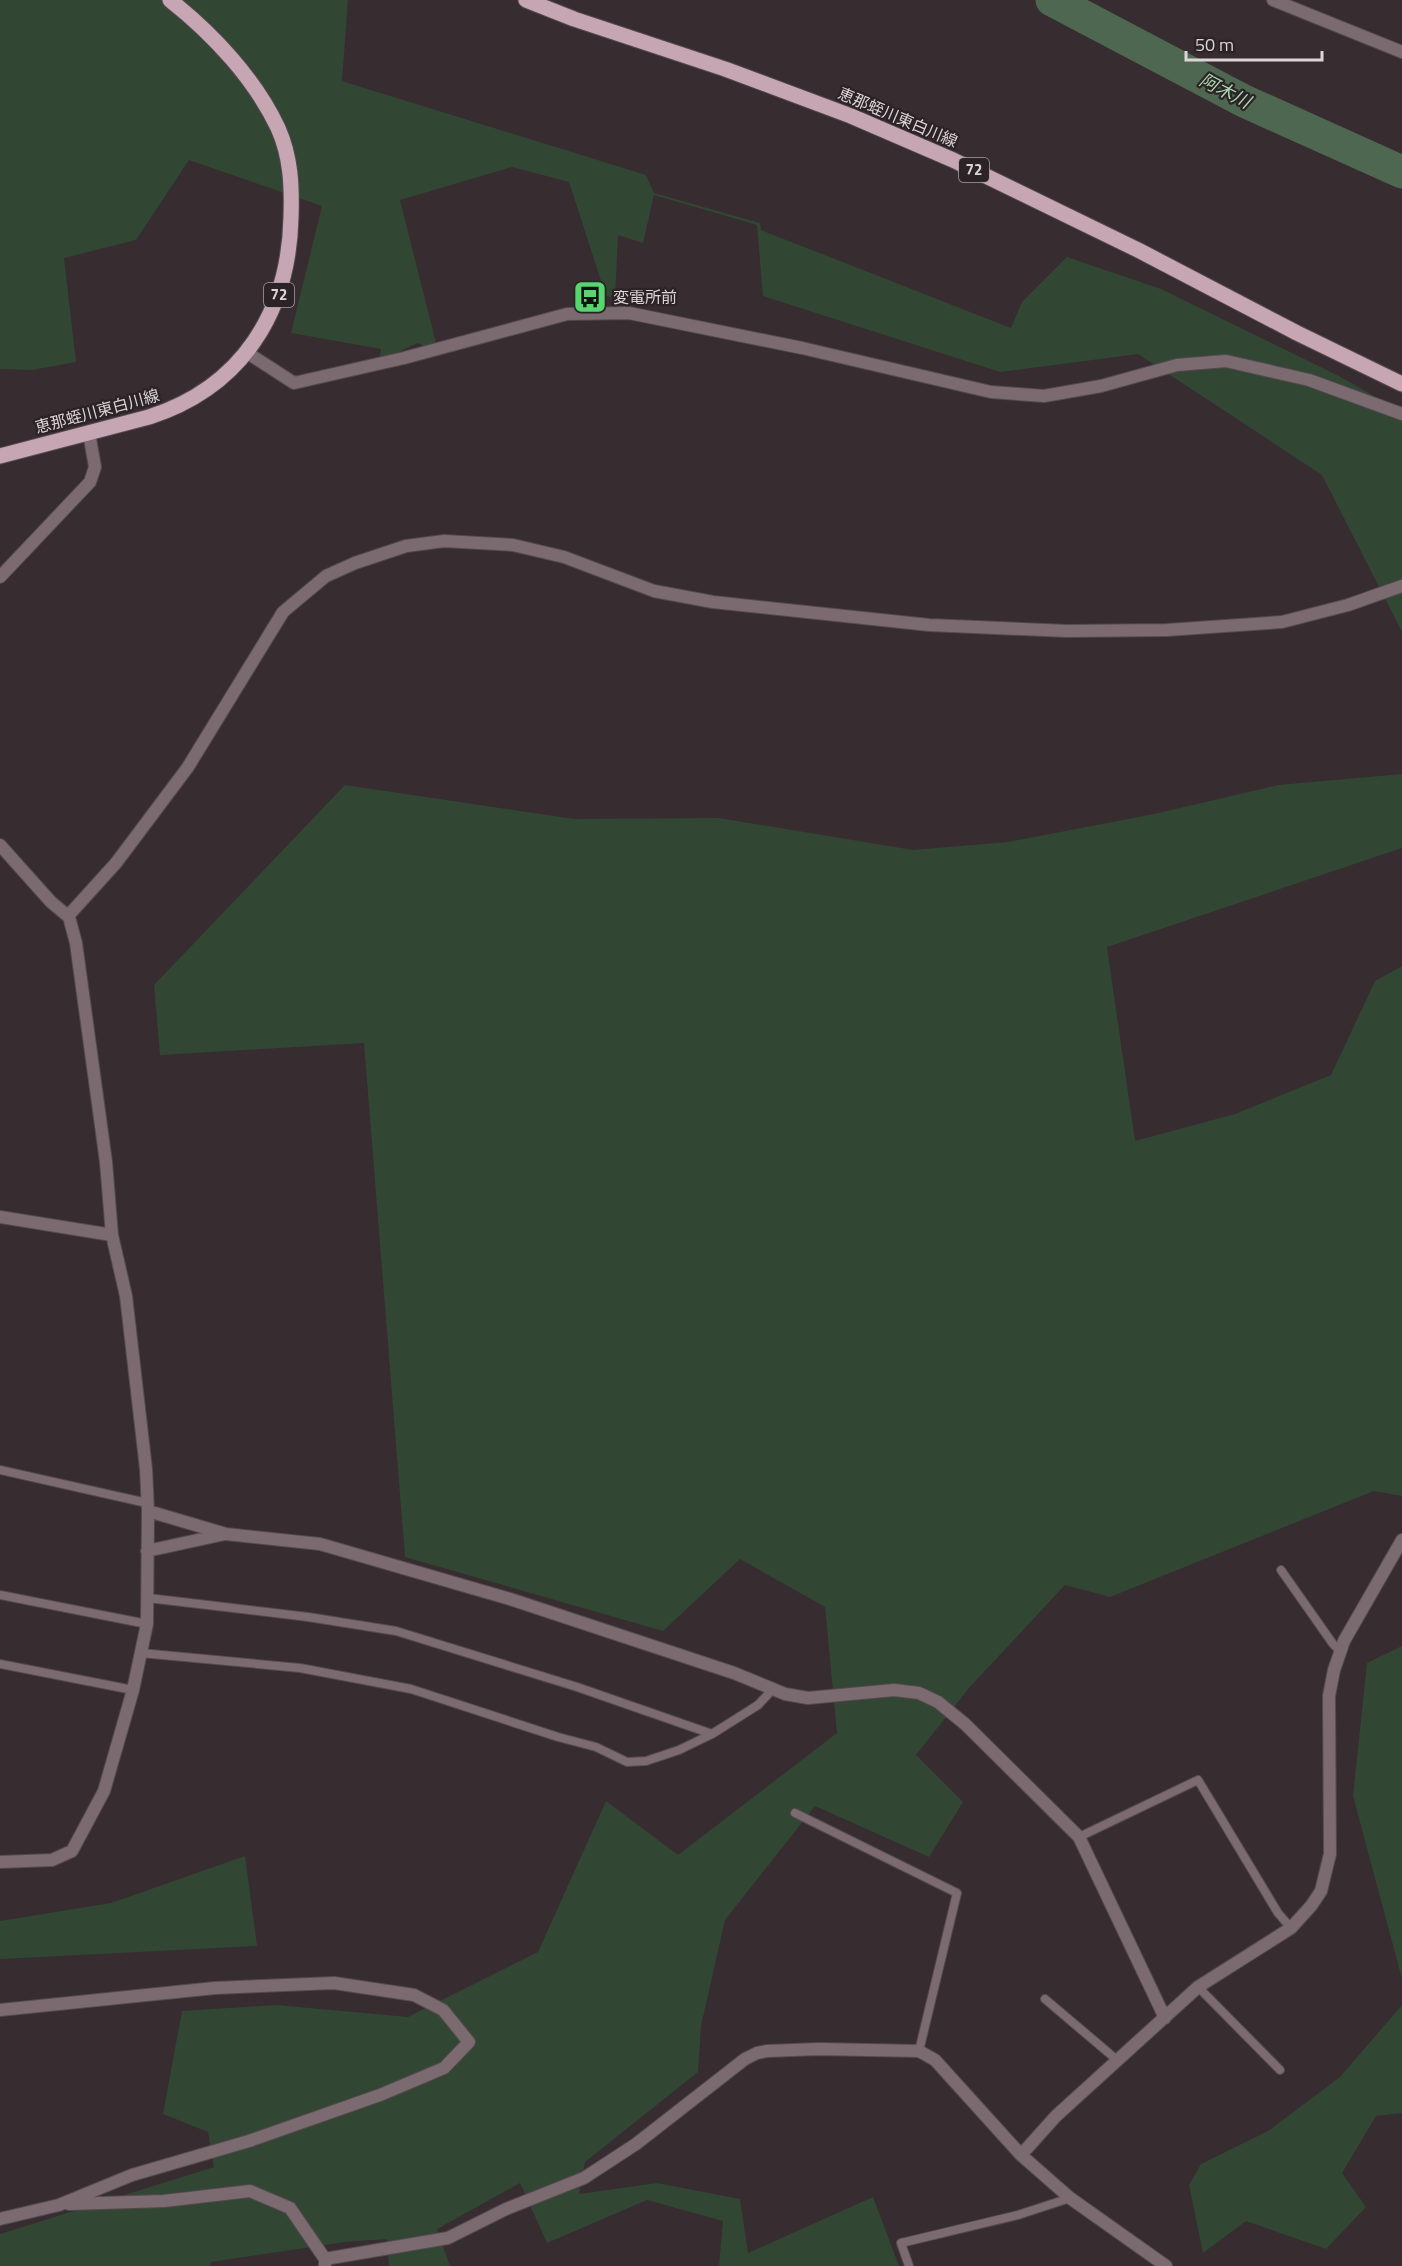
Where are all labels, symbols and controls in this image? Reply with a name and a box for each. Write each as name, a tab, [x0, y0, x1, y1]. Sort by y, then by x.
scale bar	[1186, 24, 1322, 62]
text: 50 m	[1195, 31, 1234, 58]
water label: 阿木川	[1195, 66, 1257, 116]
street label: 恵那蛭川東白川線	[834, 81, 962, 153]
road number: 72	[959, 158, 989, 182]
bus stop icon: 変電所前	[572, 279, 608, 315]
road number: 72	[264, 283, 294, 307]
place label: 変電所前	[613, 285, 677, 309]
street label: 恵那蛭川東白川線	[32, 383, 162, 439]

